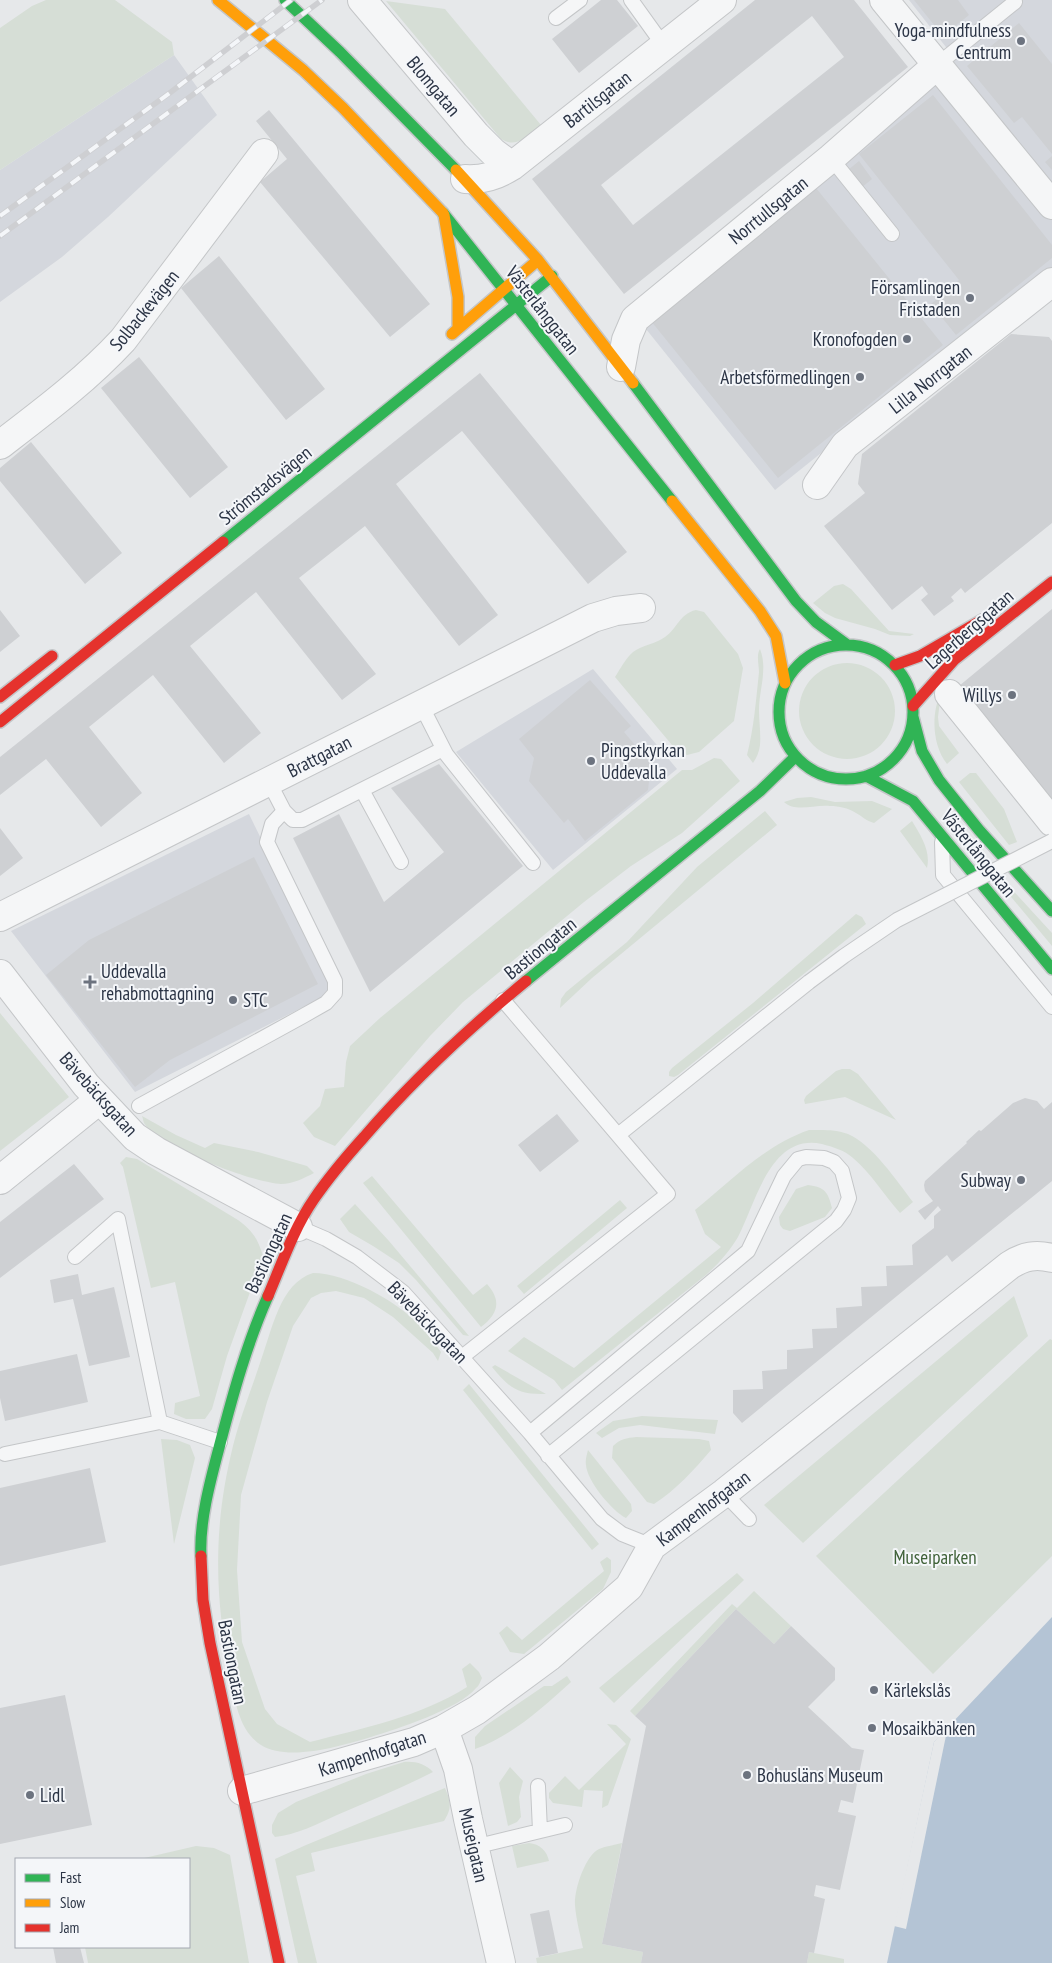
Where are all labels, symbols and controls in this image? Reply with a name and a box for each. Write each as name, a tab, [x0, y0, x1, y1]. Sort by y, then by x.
place label: Yoga-mindfulness Centrum	[895, 18, 1011, 64]
marker: Yoga-mindfulness Centrum	[1015, 35, 1027, 47]
street label: Blomgatan	[402, 51, 466, 121]
street label: Bartilsgatan	[558, 65, 636, 133]
street label: Norrtullsgatan	[724, 171, 812, 249]
street label: Västerlånggatan	[500, 260, 585, 359]
street label: Solbackevägen	[104, 265, 184, 355]
place label: Församlingen Fristaden	[871, 275, 960, 321]
marker: Församlingen Fristaden	[964, 292, 976, 304]
place label: Kronofogden	[813, 327, 897, 351]
marker: Kronofogden	[901, 333, 913, 345]
street label: Lilla Norrgatan	[884, 339, 976, 419]
place label: Arbetsförmedlingen	[720, 365, 850, 389]
marker: Arbetsförmedlingen	[854, 371, 866, 383]
street label: Strömstadsvägen	[214, 440, 316, 530]
street label: Lagerbergsgatan	[920, 584, 1018, 674]
place label: Willys	[963, 683, 1002, 707]
marker: Willys	[1006, 689, 1018, 701]
street label: Brattgatan	[283, 730, 355, 782]
place label: Pingstkyrkan Uddevalla	[601, 738, 685, 784]
marker: Pingstkyrkan Uddevalla	[585, 755, 597, 767]
street label: Västerlånggatan	[936, 804, 1022, 902]
street label: Bastiongatan	[499, 912, 581, 984]
place label: Uddevalla rehabmottagning	[101, 959, 214, 1005]
marker: Uddevalla rehabmottagning	[83, 975, 97, 989]
place label: STC	[243, 988, 268, 1012]
marker: STC	[227, 994, 239, 1006]
street label: Bävebäcksgatan	[55, 1047, 143, 1141]
place label: Subway	[961, 1168, 1012, 1192]
marker: Subway	[1015, 1174, 1027, 1186]
street label: Bastiongatan	[239, 1209, 297, 1297]
street label: Bävebäcksgatan	[383, 1276, 473, 1368]
street label: Kampenhofgatan	[651, 1465, 755, 1551]
park label: Museiparken	[893, 1545, 977, 1569]
street label: Bastiongatan	[213, 1618, 253, 1706]
place label: Kärlekslås	[884, 1678, 951, 1702]
marker: Kärlekslås	[868, 1684, 880, 1696]
place label: Mosaikbänken	[882, 1716, 975, 1740]
marker: Mosaikbänken	[866, 1722, 878, 1734]
street label: Kampenhofgatan	[315, 1724, 429, 1782]
place label: Bohusläns Museum	[757, 1763, 883, 1787]
marker: Bohusläns Museum	[741, 1769, 753, 1781]
place label: Lidl	[40, 1783, 65, 1807]
marker: Lidl	[24, 1789, 36, 1801]
street label: Museigatan	[454, 1805, 494, 1885]
legend	[15, 1858, 190, 1948]
text: Fast	[60, 1868, 81, 1887]
text: Slow	[60, 1893, 85, 1912]
text: Jam	[59, 1918, 79, 1937]

